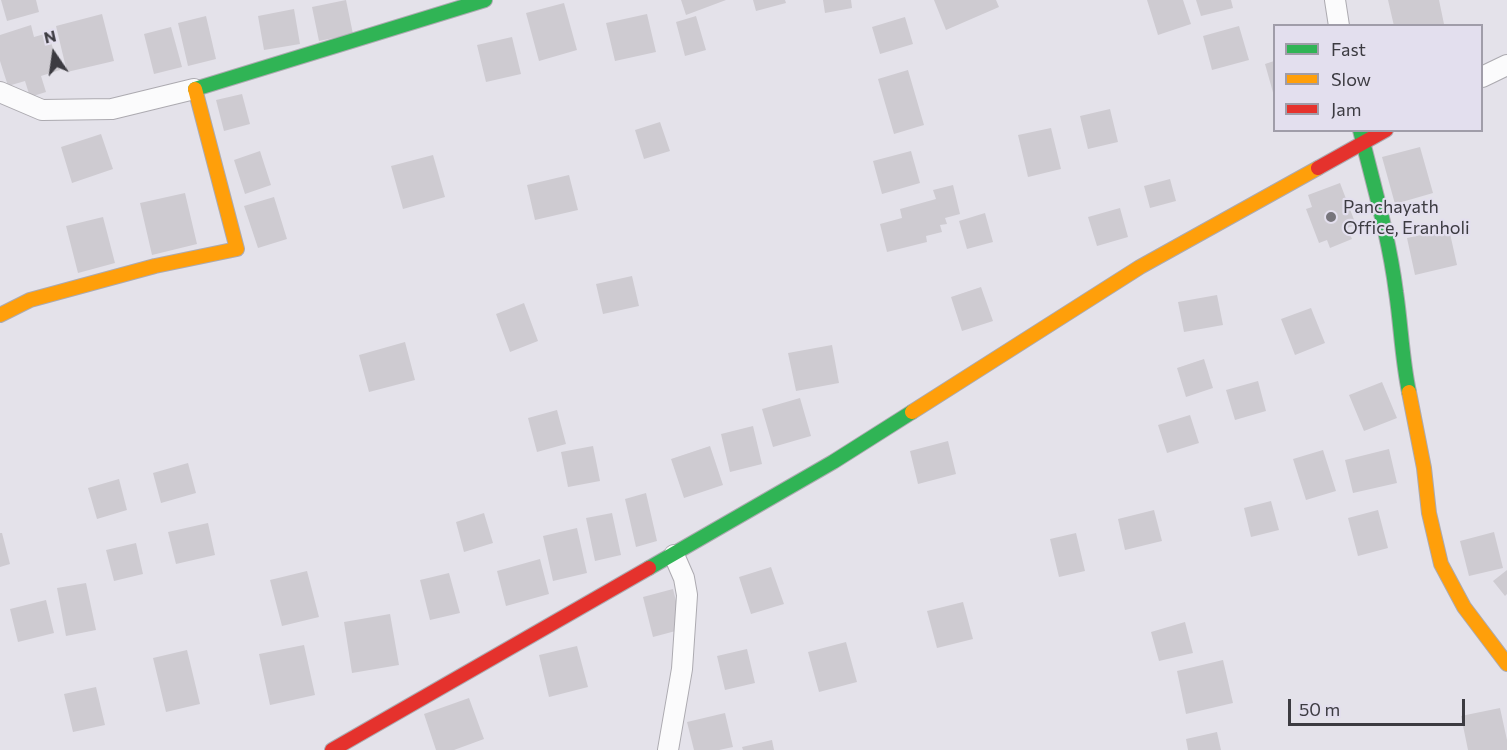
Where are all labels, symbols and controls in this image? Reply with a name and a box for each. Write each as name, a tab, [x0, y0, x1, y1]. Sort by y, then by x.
north arrow	[24, 24, 84, 84]
legend	[1273, 24, 1483, 132]
text: N	[42, 25, 58, 47]
text: Fast	[1331, 38, 1366, 60]
text: Slow	[1331, 68, 1371, 90]
text: Jam	[1331, 98, 1361, 120]
place label: Panchayath Office, Eranholi	[1343, 196, 1470, 238]
marker: Panchayath Office, Eranholi	[1324, 210, 1338, 224]
scale bar	[1291, 687, 1468, 725]
text: 50 m	[1299, 698, 1340, 720]

